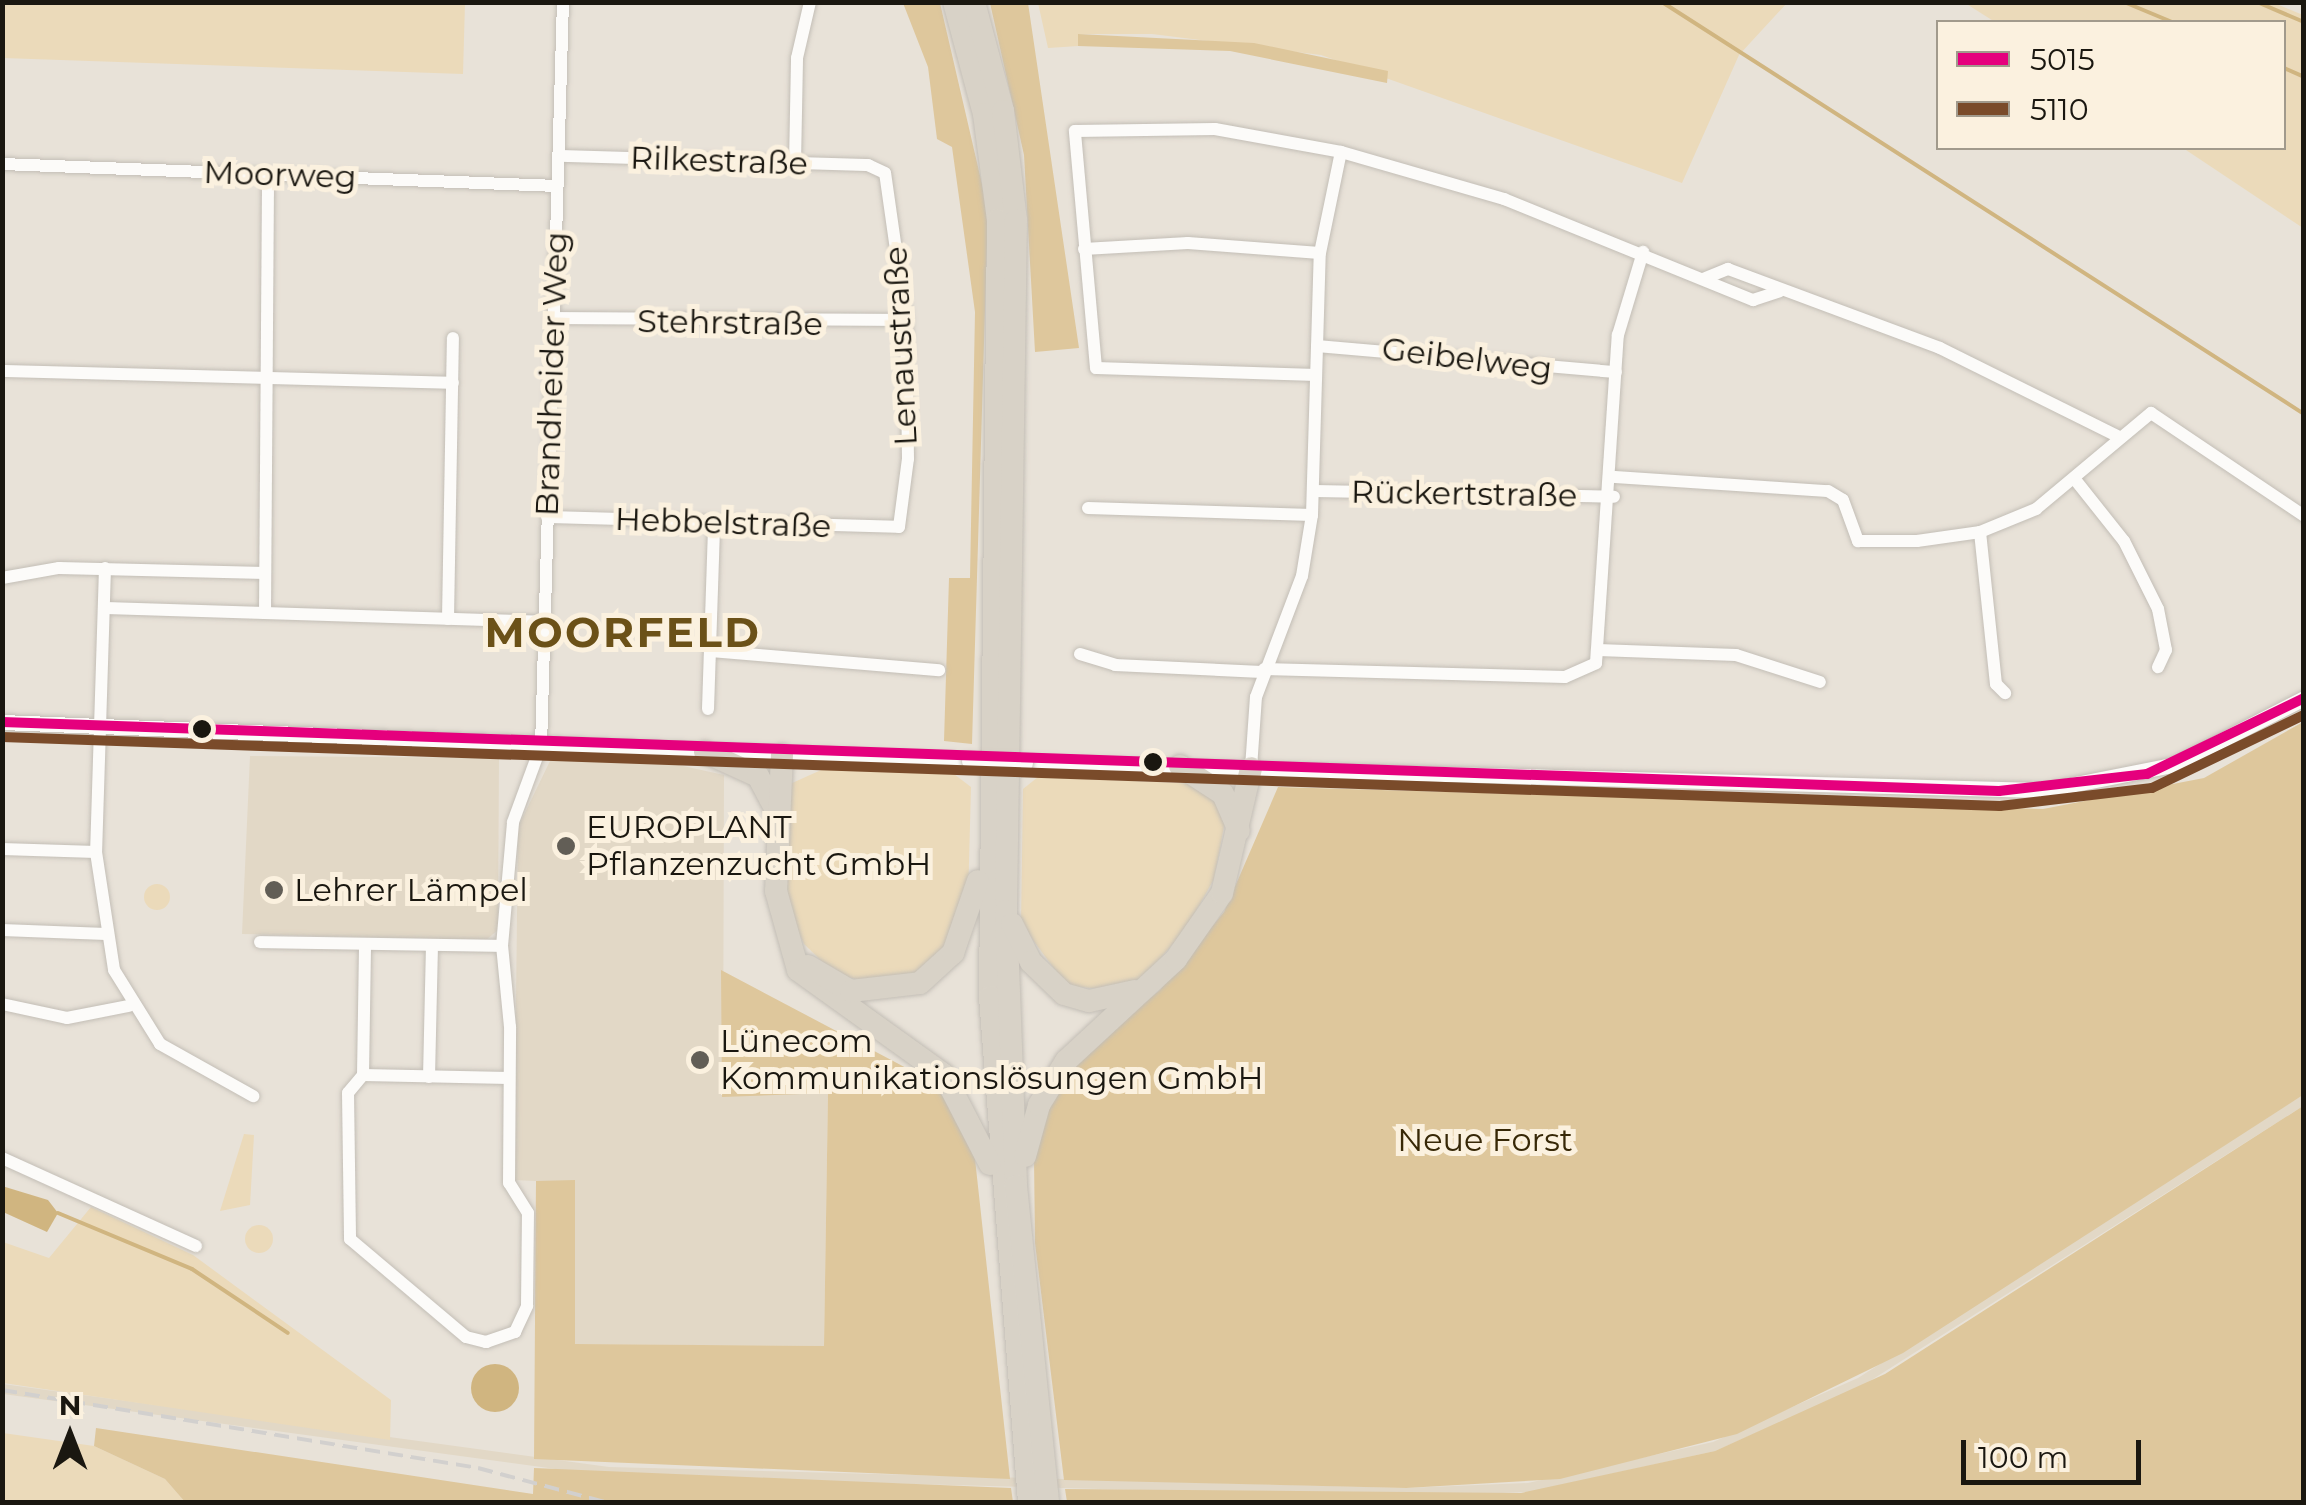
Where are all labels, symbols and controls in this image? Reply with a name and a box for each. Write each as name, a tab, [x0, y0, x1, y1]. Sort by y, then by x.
legend	[1936, 20, 2286, 150]
text: 5015	[2030, 41, 2095, 78]
text: 5110	[2030, 91, 2089, 128]
street label: Rilkestraße	[629, 139, 809, 183]
street label: Moorweg	[203, 153, 357, 197]
street label: Brandheider Weg	[528, 231, 576, 517]
street label: Lenaustraße	[877, 245, 925, 447]
street label: Stehrstraße	[637, 302, 823, 344]
street label: Geibelweg	[1380, 330, 1554, 388]
street label: Rückertstraße	[1351, 473, 1577, 515]
street label: Hebbelstraße	[614, 500, 832, 546]
district label: MOORFELD	[485, 607, 761, 657]
unlabelled marker	[192, 719, 212, 739]
unlabelled marker	[1143, 752, 1163, 772]
place label: EUROPLANT Pflanzenzucht GmbH	[586, 809, 931, 884]
marker: EUROPLANT Pflanzenzucht GmbH	[555, 835, 577, 857]
place label: Lehrer Lämpel	[294, 871, 528, 909]
marker: Lehrer Lämpel	[263, 879, 285, 901]
place label: Lünecom Kommunikationslösungen GmbH	[720, 1023, 1263, 1098]
marker: Lünecom Kommunikationslösungen GmbH	[689, 1049, 711, 1071]
park label: Neue Forst	[1397, 1121, 1573, 1159]
north arrow	[20, 1385, 120, 1485]
text: N	[59, 1388, 81, 1422]
scale bar	[1966, 1420, 2146, 1482]
text: 100 m	[1978, 1439, 2068, 1476]

